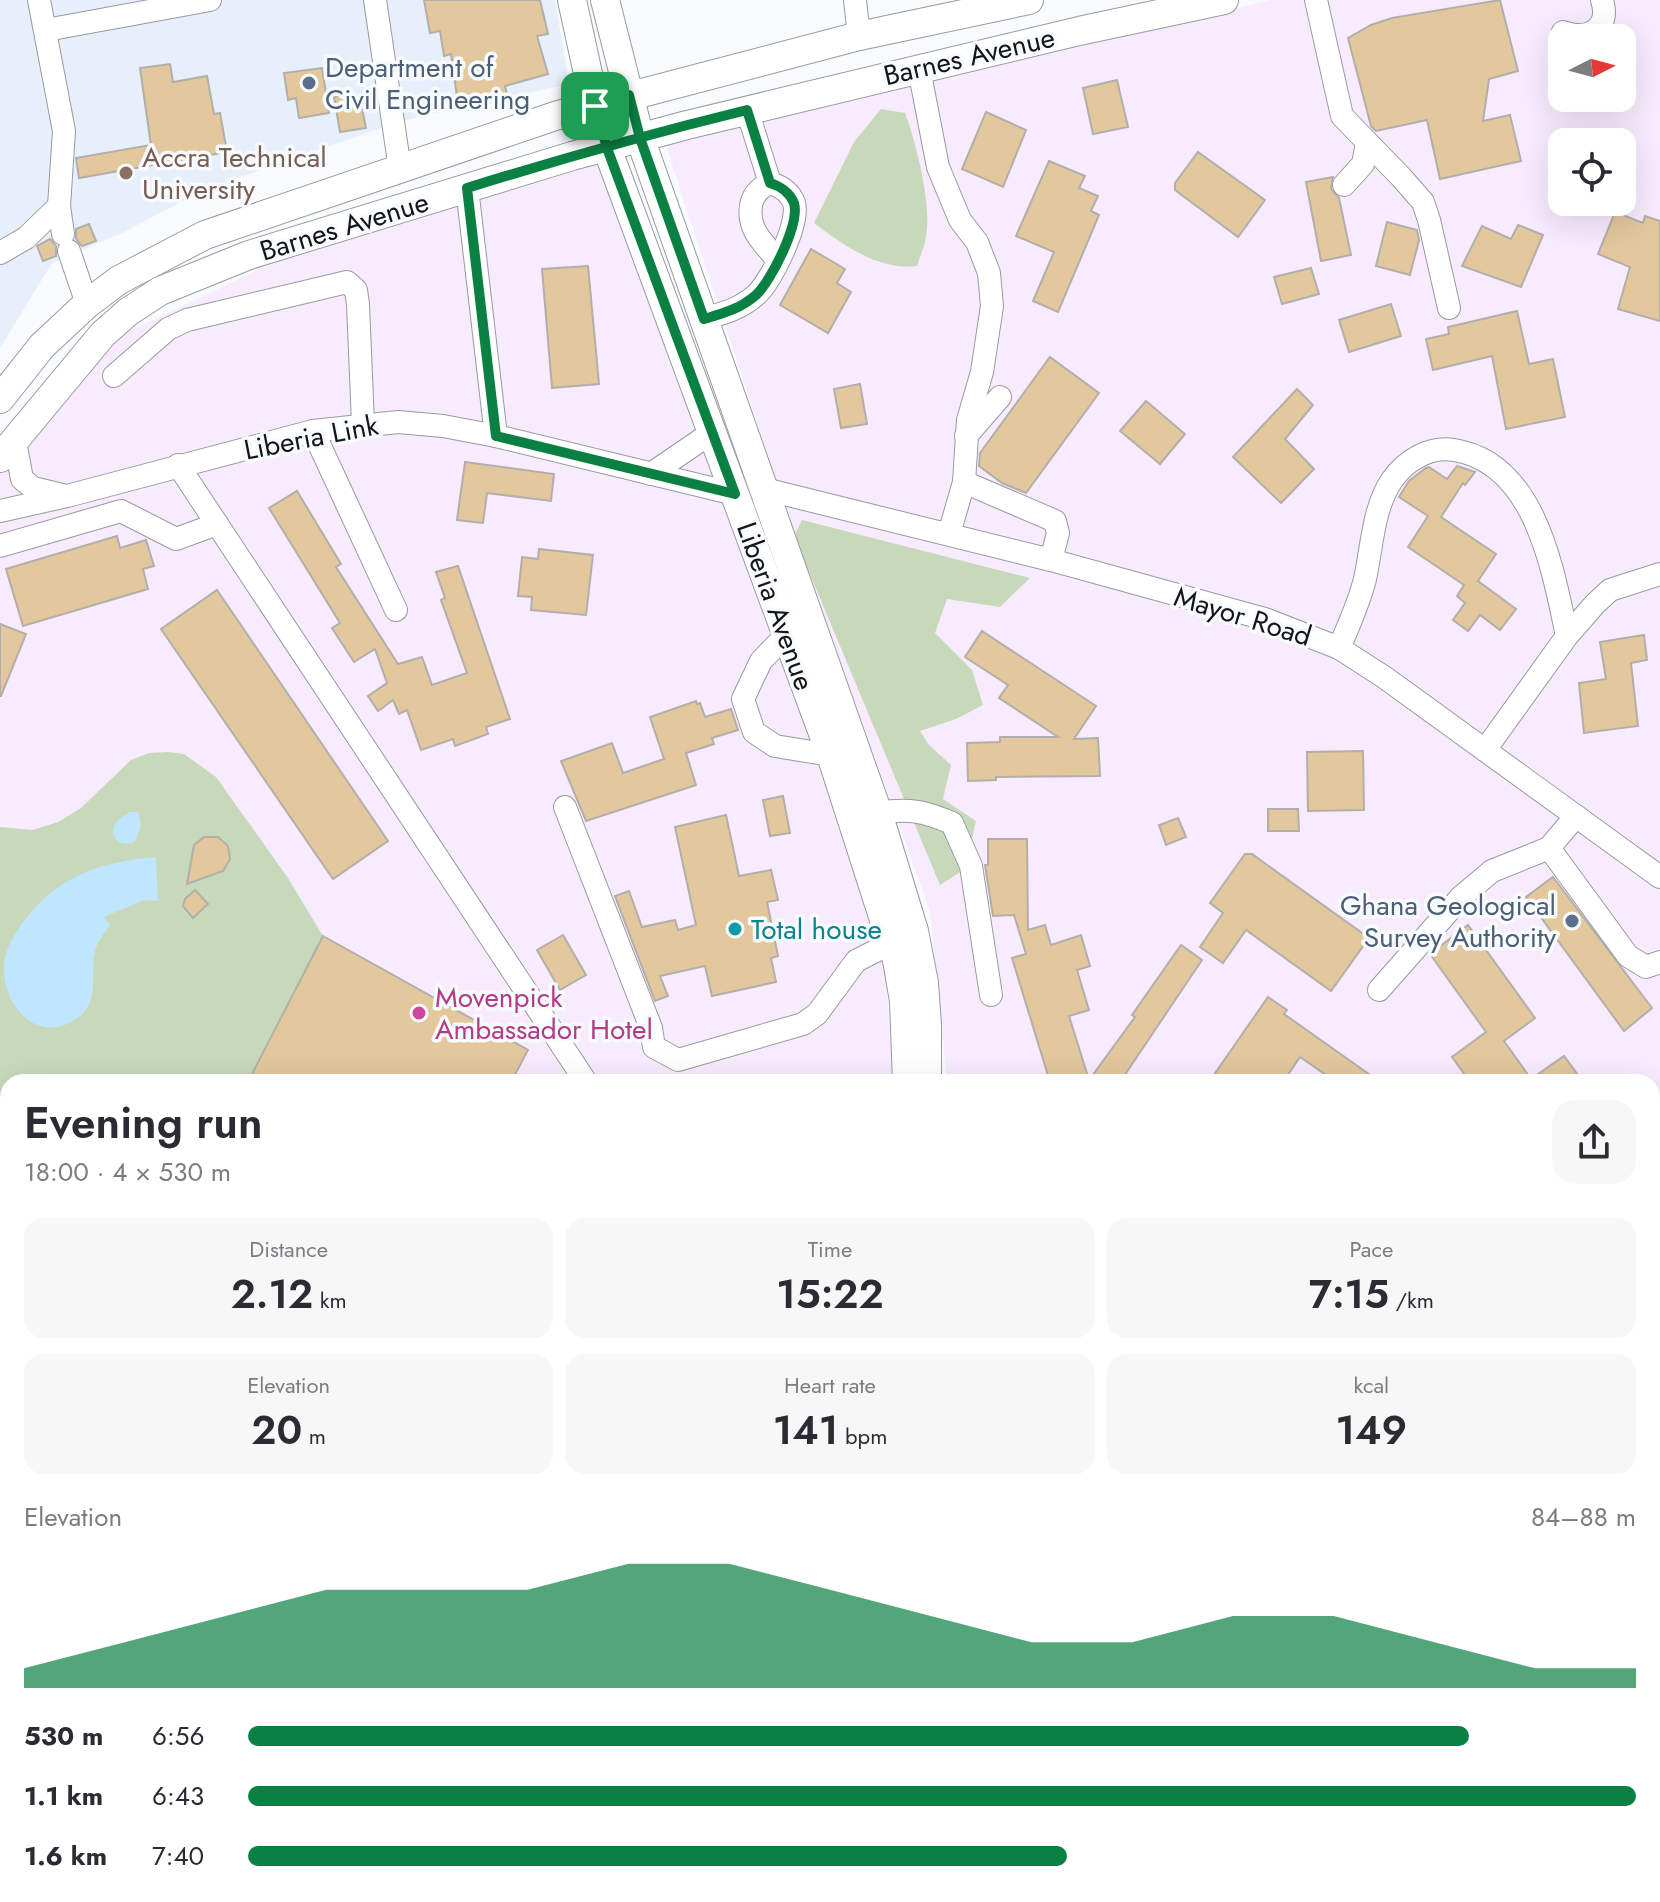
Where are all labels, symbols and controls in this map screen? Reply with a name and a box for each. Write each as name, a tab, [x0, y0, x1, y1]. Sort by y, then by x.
street label: Barnes Avenue	[879, 17, 1059, 96]
north arrow	[1548, 24, 1636, 112]
map controls	[1548, 24, 1636, 216]
place label: Department of Civil Engineering	[325, 47, 530, 120]
pin	[561, 72, 629, 140]
marker: Department of Civil Engineering	[300, 74, 318, 92]
icon: arrive	[573, 84, 617, 128]
button: locate	[1548, 128, 1636, 216]
place label: Accra Technical University	[142, 137, 327, 210]
marker: Accra Technical University	[117, 164, 135, 182]
street label: Barnes Avenue	[255, 181, 434, 272]
street label: Liberia Link	[240, 404, 382, 471]
street label: Liberia Avenue	[726, 516, 825, 696]
street label: Mayor Road	[1169, 576, 1317, 657]
place label: Ghana Geological Survey Authority	[1340, 885, 1557, 958]
place label: Total house	[751, 909, 882, 950]
marker: Ghana Geological Survey Authority	[1563, 912, 1581, 930]
marker: Total house	[726, 920, 744, 938]
place label: Movenpick Ambassador Hotel	[435, 977, 653, 1050]
marker: Movenpick Ambassador Hotel	[410, 1004, 428, 1022]
text: Evening run	[24, 1091, 263, 1155]
button: share	[1552, 1100, 1636, 1184]
text: 18:00 · 4 × 530 m	[24, 1153, 231, 1191]
text: Distance	[249, 1233, 328, 1265]
text: Time	[808, 1233, 852, 1265]
text: Pace	[1349, 1233, 1393, 1265]
text: 2.12	[231, 1265, 313, 1323]
text: 15:22	[776, 1265, 884, 1323]
text: 7:15	[1309, 1265, 1389, 1323]
text: km	[313, 1284, 347, 1316]
text: /km	[1389, 1284, 1434, 1316]
text: Elevation	[247, 1369, 330, 1401]
text: Heart rate	[784, 1369, 876, 1401]
text: kcal	[1354, 1369, 1389, 1401]
text: 20	[251, 1401, 302, 1459]
text: 141	[773, 1401, 838, 1459]
text: 149	[1335, 1401, 1407, 1459]
text: m	[302, 1420, 326, 1452]
text: bpm	[838, 1420, 887, 1452]
text: Elevation	[24, 1498, 122, 1536]
text: 84–88 m	[1531, 1498, 1636, 1536]
text: 530 m	[24, 1717, 103, 1755]
text: 6:56	[152, 1717, 204, 1755]
text: 1.1 km	[24, 1777, 103, 1815]
text: 6:43	[152, 1777, 204, 1815]
text: 1.6 km	[24, 1837, 107, 1875]
text: 7:40	[152, 1837, 204, 1875]

